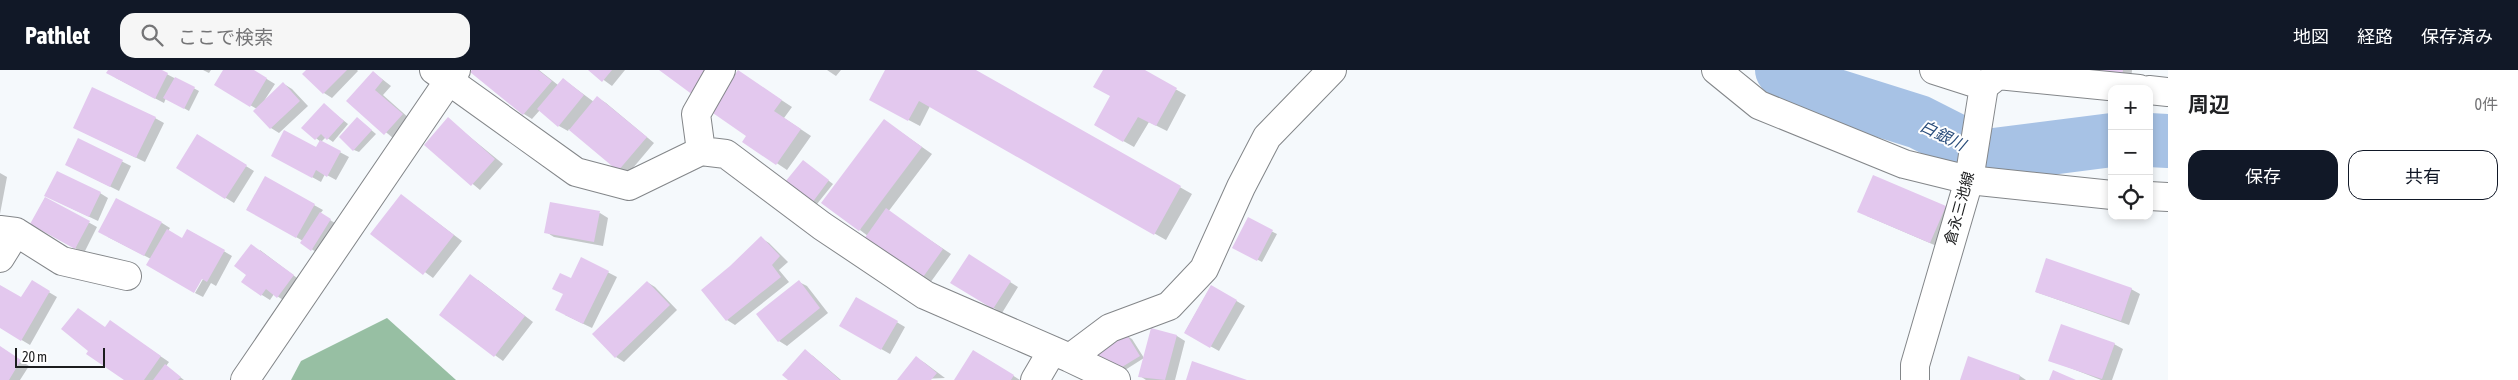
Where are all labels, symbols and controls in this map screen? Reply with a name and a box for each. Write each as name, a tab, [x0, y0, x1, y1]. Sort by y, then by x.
search box	[120, 13, 470, 58]
icon: search	[138, 21, 166, 49]
text: Pathlet	[25, 22, 90, 49]
text: ここで検索	[178, 26, 273, 48]
text: 地図	[2293, 26, 2329, 47]
text: 経路	[2357, 26, 2393, 47]
text: 保存済み	[2421, 26, 2493, 47]
map controls	[2108, 85, 2153, 220]
button: +	[2108, 85, 2153, 130]
text: 周辺	[2188, 92, 2230, 116]
text: 0件	[2474, 95, 2498, 113]
water label: 白銀川	[1917, 116, 1970, 154]
button: −	[2108, 130, 2153, 175]
button: 保存	[2188, 150, 2338, 200]
button: 共有	[2348, 150, 2498, 200]
street label: 倉永三池線	[1941, 170, 1977, 246]
button: locate	[2108, 175, 2153, 220]
scale bar	[15, 345, 105, 368]
text: 20 m	[22, 349, 47, 365]

